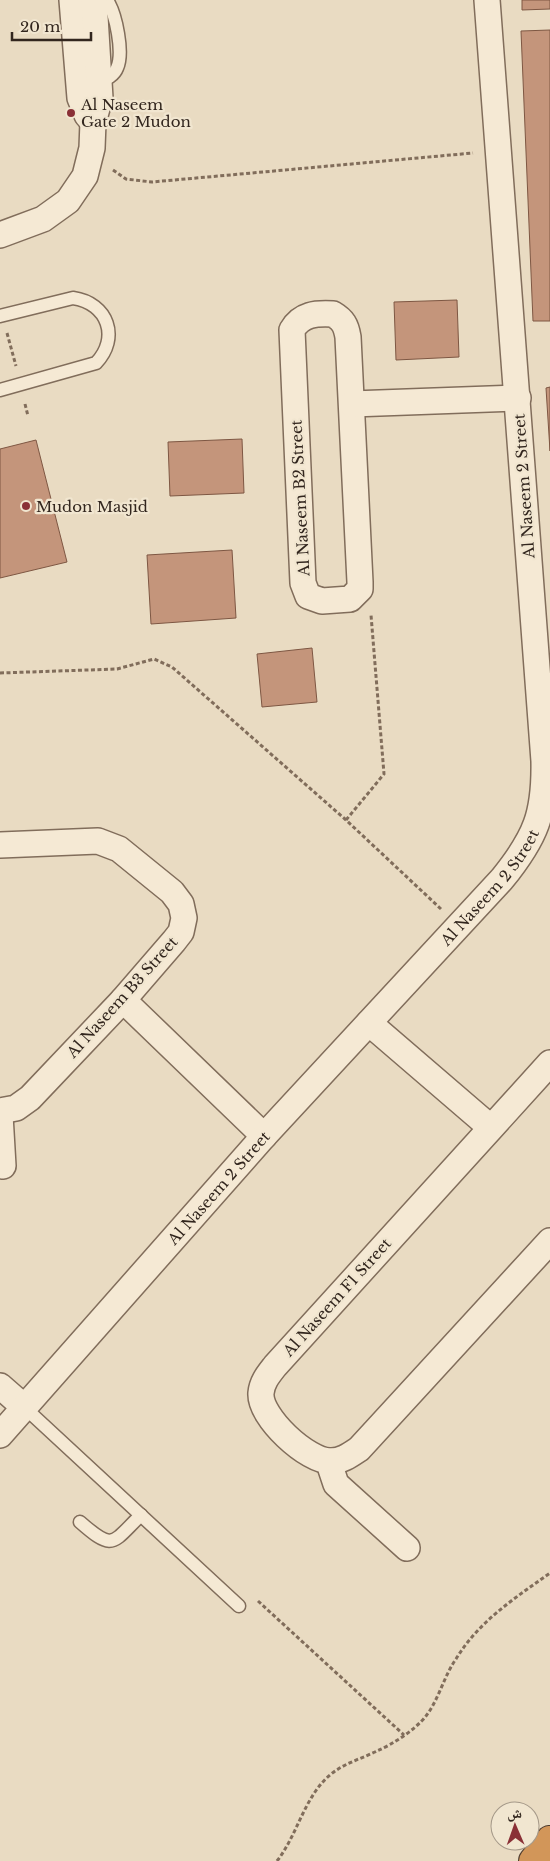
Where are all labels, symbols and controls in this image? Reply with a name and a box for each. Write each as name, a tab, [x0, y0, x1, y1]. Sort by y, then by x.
scale bar	[12, 10, 91, 42]
text: 20 m	[20, 17, 60, 36]
place label: Al Naseem Gate 2 Mudon	[80, 95, 191, 131]
marker: Al Naseem Gate 2 Mudon	[65, 107, 77, 119]
street label: Al Naseem 2 Street	[509, 413, 539, 560]
street label: Al Naseem B2 Street	[286, 419, 314, 578]
place label: Mudon Masjid	[36, 497, 148, 516]
marker: Mudon Masjid	[20, 500, 32, 512]
street label: Al Naseem 2 Street	[435, 826, 543, 950]
street label: Al Naseem B3 Street	[62, 932, 182, 1062]
street label: Al Naseem 2 Street	[163, 1127, 274, 1249]
street label: Al Naseem F1 Street	[278, 1234, 395, 1361]
north arrow	[490, 1801, 540, 1851]
text: ش	[507, 1804, 522, 1822]

